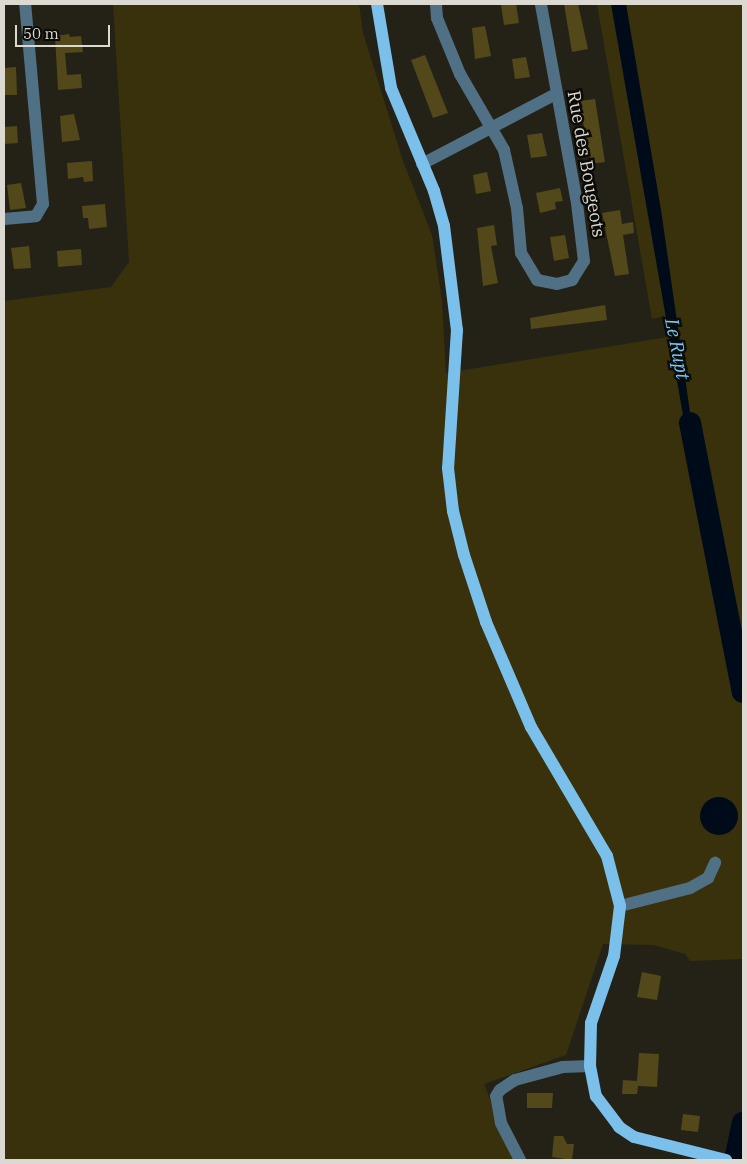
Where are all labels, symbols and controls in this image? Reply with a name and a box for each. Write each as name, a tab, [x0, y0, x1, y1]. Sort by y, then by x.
scale bar	[18, 15, 112, 47]
text: 50 m	[23, 24, 59, 43]
street label: Rue des Bougeots	[562, 89, 610, 239]
water label: Le Rupt	[660, 316, 694, 382]

